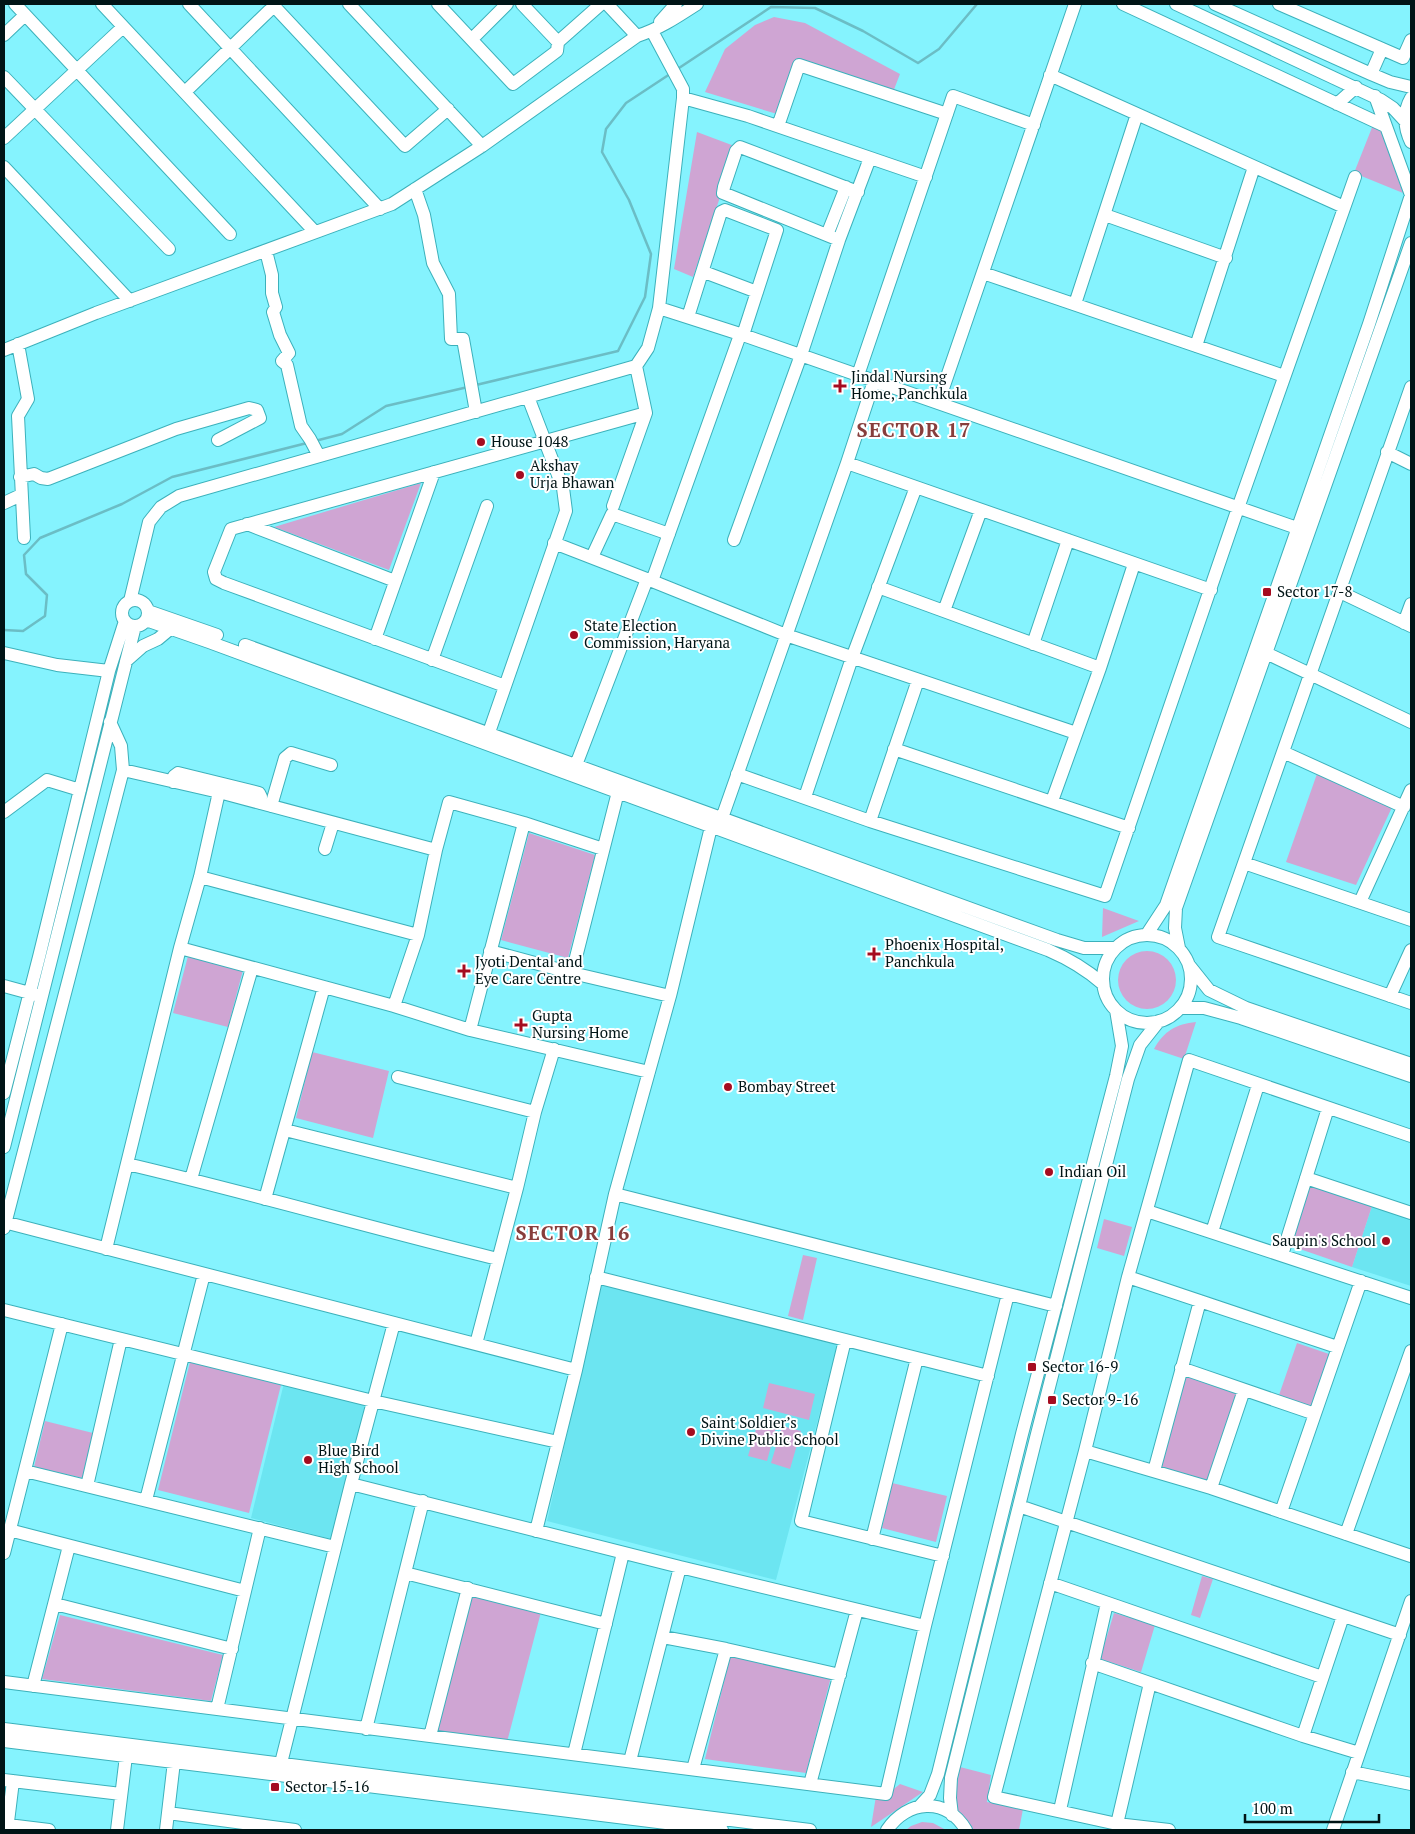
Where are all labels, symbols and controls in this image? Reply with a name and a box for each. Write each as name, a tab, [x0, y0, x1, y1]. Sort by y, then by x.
place label: Jindal Nursing Home, Panchkula	[851, 366, 968, 403]
marker: Jindal Nursing Home, Panchkula	[833, 379, 847, 393]
district label: SECTOR 17	[857, 416, 971, 443]
place label: House 1048	[491, 431, 569, 451]
marker: House 1048	[475, 436, 487, 448]
place label: Akshay Urja Bhawan	[530, 455, 614, 492]
marker: Akshay Urja Bhawan	[514, 469, 526, 481]
place label: Sector 17-8	[1277, 581, 1352, 601]
marker: Sector 17-8	[1261, 586, 1273, 598]
place label: State Election Commission, Haryana	[584, 615, 731, 652]
marker: State Election Commission, Haryana	[568, 629, 580, 641]
place label: Phoenix Hospital, Panchkula	[885, 934, 1004, 971]
marker: Phoenix Hospital, Panchkula	[867, 947, 881, 961]
place label: Jyoti Dental and Eye Care Centre	[475, 951, 582, 988]
marker: Jyoti Dental and Eye Care Centre	[457, 964, 471, 978]
place label: Gupta Nursing Home	[532, 1005, 629, 1042]
marker: Gupta Nursing Home	[514, 1018, 528, 1032]
place label: Bombay Street	[738, 1076, 836, 1096]
marker: Bombay Street	[722, 1081, 734, 1093]
place label: Indian Oil	[1059, 1161, 1126, 1181]
marker: Indian Oil	[1043, 1166, 1055, 1178]
district label: SECTOR 16	[516, 1219, 630, 1246]
place label: Saupin's School	[1272, 1230, 1376, 1250]
marker: Saupin's School	[1380, 1235, 1392, 1247]
place label: Sector 16-9	[1042, 1356, 1118, 1376]
marker: Sector 16-9	[1026, 1361, 1038, 1373]
place label: Sector 9-16	[1062, 1389, 1138, 1409]
marker: Sector 9-16	[1046, 1394, 1058, 1406]
place label: Saint Soldier’s Divine Public School	[701, 1412, 839, 1449]
marker: Saint Soldier’s Divine Public School	[685, 1426, 697, 1438]
place label: Blue Bird High School	[318, 1440, 399, 1477]
marker: Blue Bird High School	[302, 1454, 314, 1466]
place label: Sector 15-16	[285, 1776, 369, 1796]
marker: Sector 15-16	[269, 1781, 281, 1793]
scale bar	[1245, 1792, 1379, 1824]
text: 100 m	[1252, 1798, 1293, 1818]

